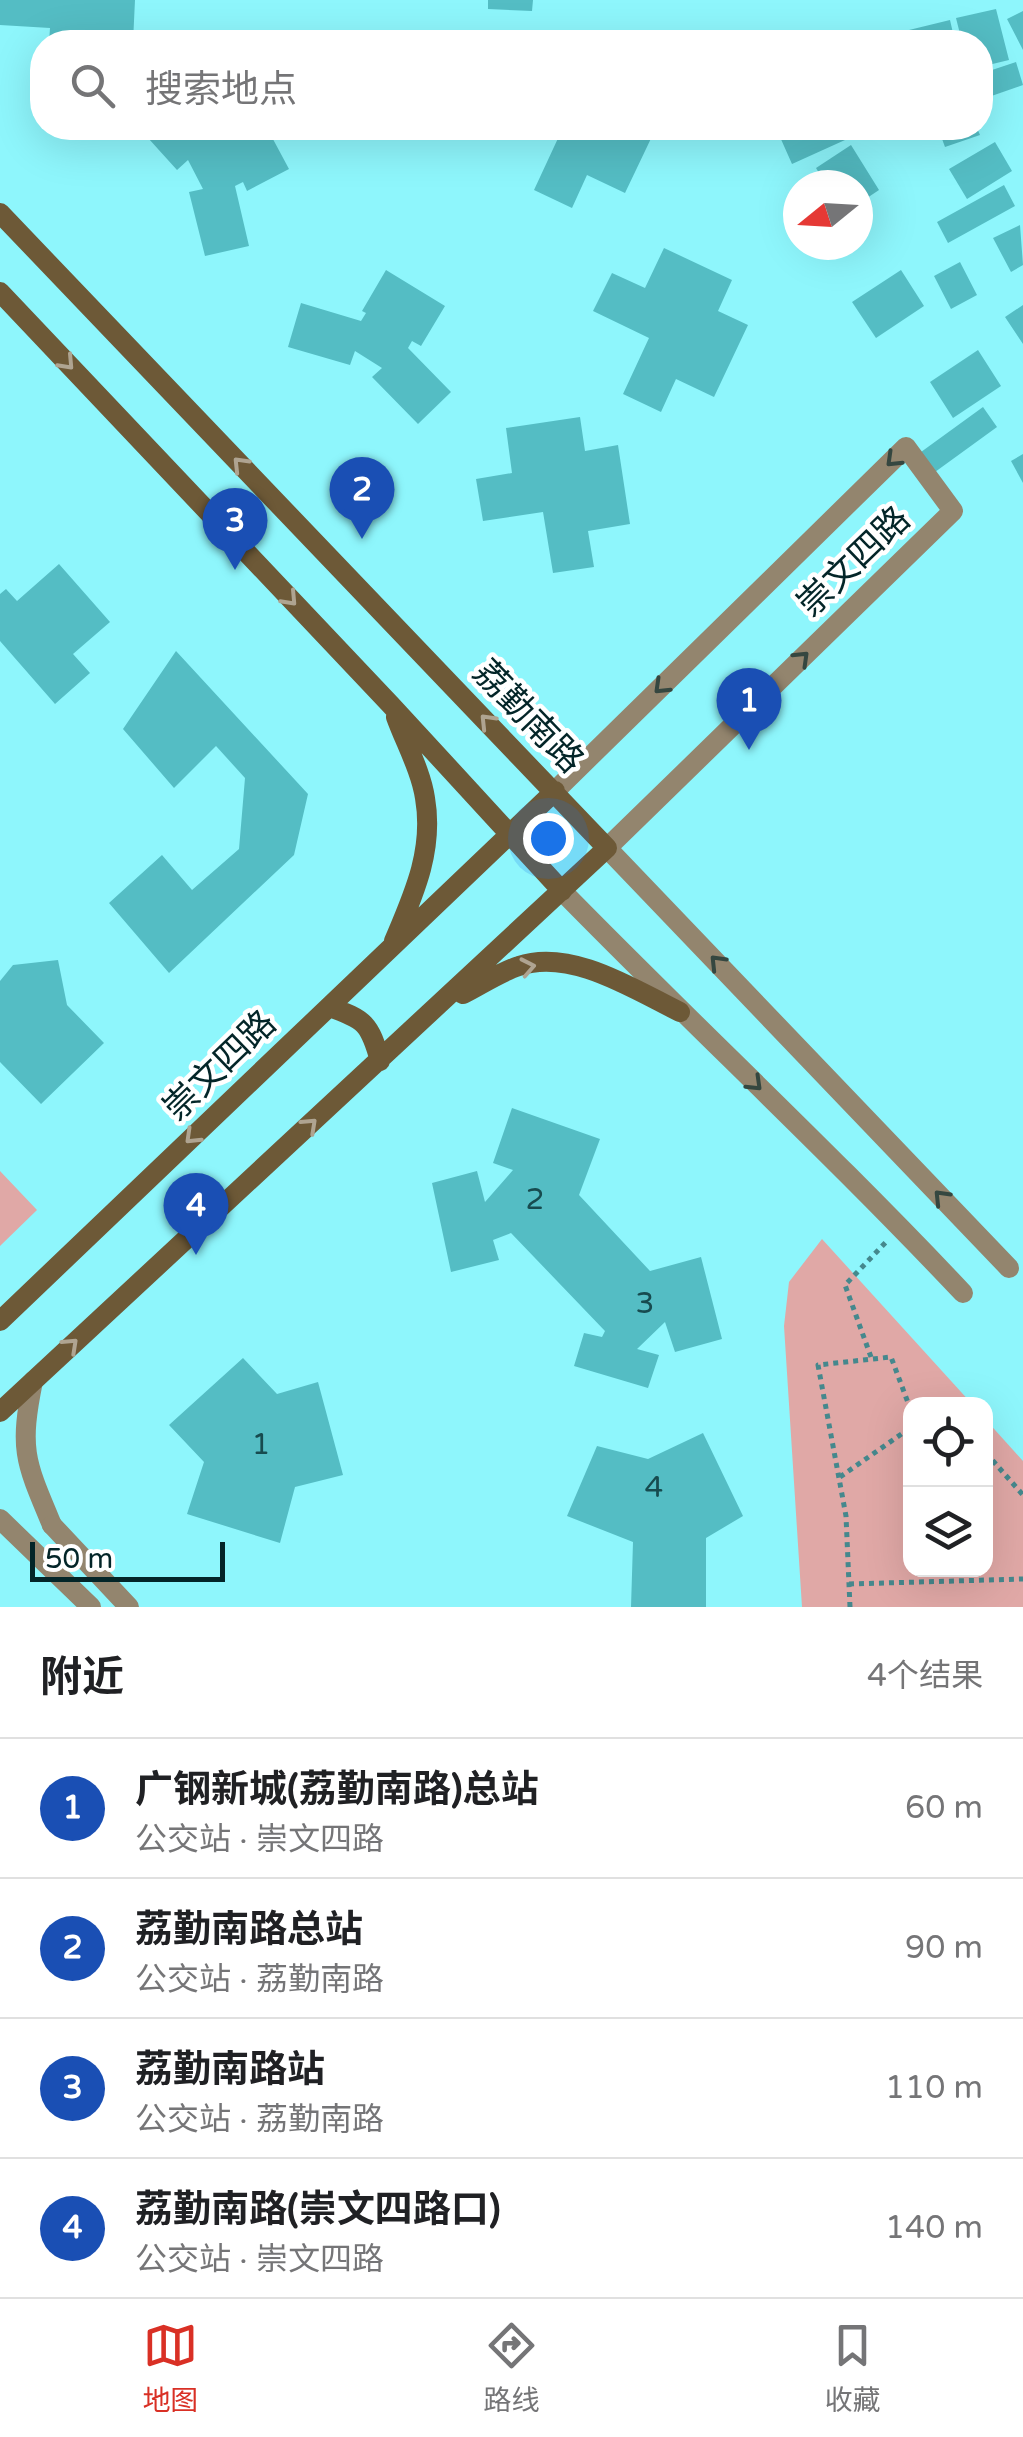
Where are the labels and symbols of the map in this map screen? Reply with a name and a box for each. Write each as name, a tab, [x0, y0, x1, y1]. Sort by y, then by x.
north arrow	[783, 170, 873, 260]
one-way arrow	[55, 351, 73, 369]
one-way arrow	[887, 448, 905, 466]
pin: 2	[330, 456, 394, 539]
one-way arrow	[234, 457, 252, 475]
pin: 3	[202, 488, 268, 570]
street label: 崇文四路	[789, 498, 919, 626]
one-way arrow	[278, 587, 296, 605]
street label: 荔勤南路	[464, 652, 592, 782]
one-way arrow	[791, 652, 809, 670]
pin: 1	[716, 668, 782, 750]
one-way arrow	[654, 675, 672, 693]
one-way arrow	[481, 714, 499, 733]
your location	[523, 813, 574, 864]
one-way arrow	[710, 956, 728, 974]
one-way arrow	[519, 957, 536, 978]
street label: 崇文四路	[155, 1002, 285, 1130]
one-way arrow	[743, 1072, 761, 1090]
one-way arrow	[298, 1119, 317, 1137]
one-way arrow	[186, 1125, 204, 1143]
pin: 4	[164, 1172, 228, 1255]
house number: 2	[526, 1181, 544, 1218]
one-way arrow	[935, 1190, 953, 1209]
house number: 3	[636, 1285, 654, 1322]
one-way arrow	[59, 1339, 78, 1357]
house number: 1	[252, 1426, 270, 1463]
house number: 4	[645, 1469, 663, 1506]
scale bar	[30, 1537, 225, 1582]

